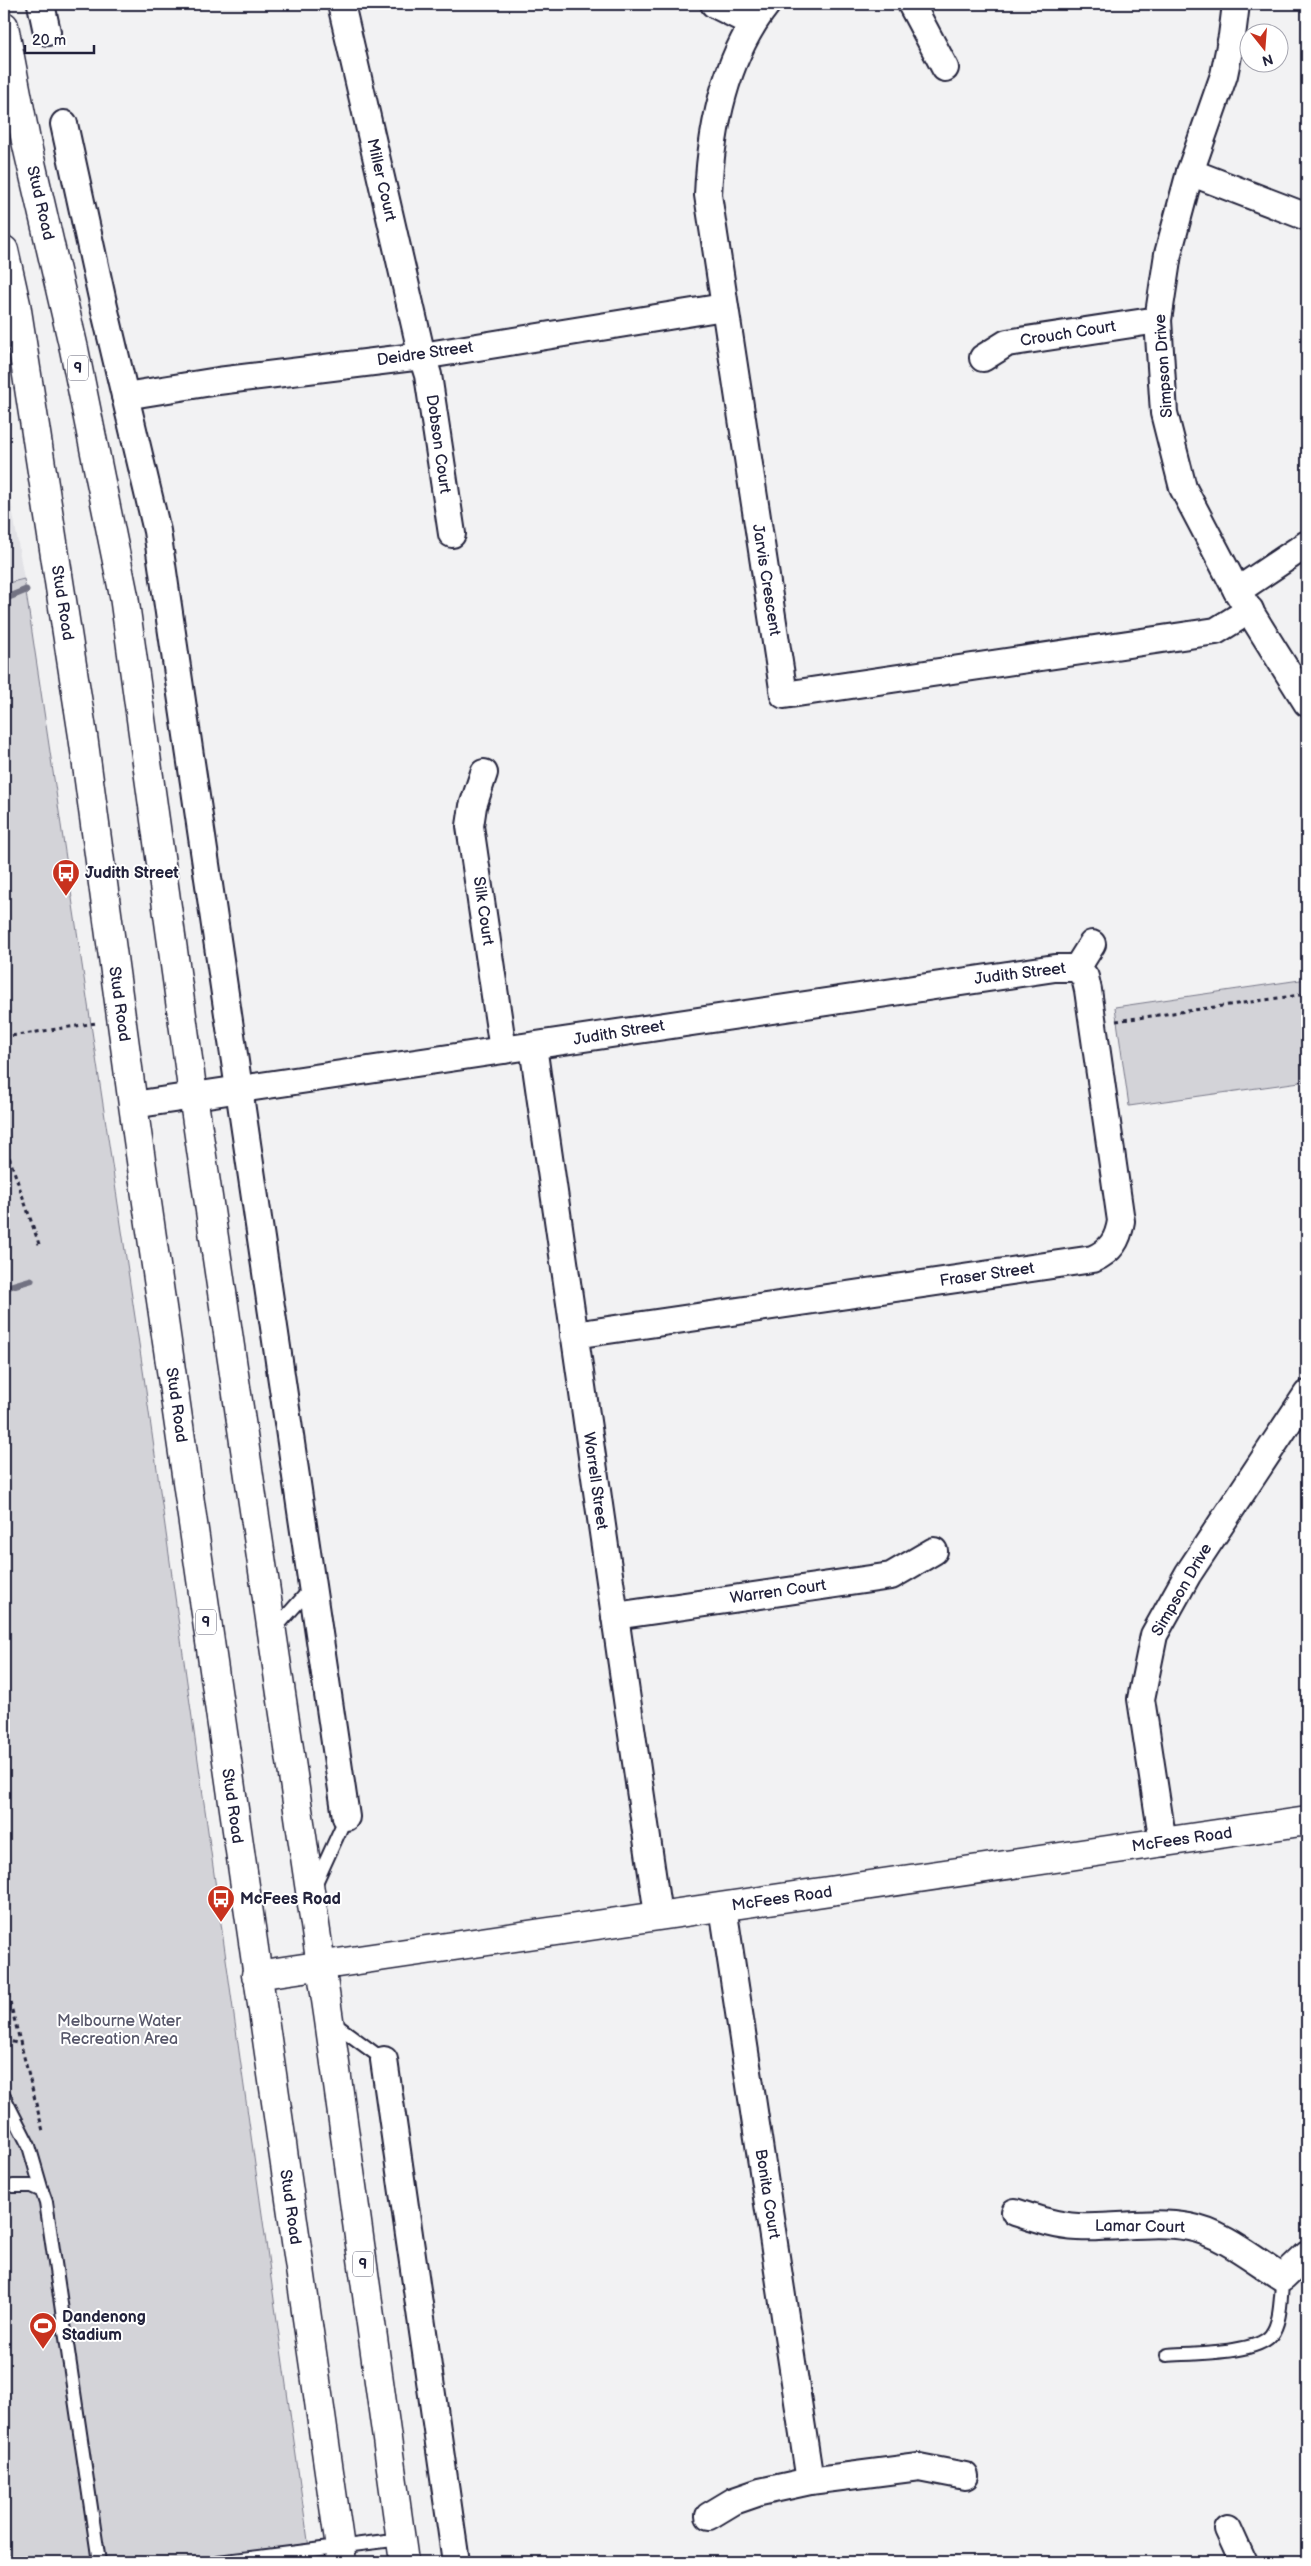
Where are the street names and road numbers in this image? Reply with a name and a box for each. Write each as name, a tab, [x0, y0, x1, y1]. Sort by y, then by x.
street label: Miller Court	[362, 137, 400, 223]
street label: Stud Road	[22, 164, 58, 242]
street label: Simpson Drive	[1151, 313, 1177, 418]
street label: Crouch Court	[1019, 317, 1117, 351]
street label: Deidre Street	[376, 338, 474, 370]
road number: 9	[68, 356, 88, 380]
street label: Dobson Court	[422, 393, 454, 495]
street label: Jarvis Crescent	[748, 523, 784, 637]
street label: Stud Road	[47, 564, 77, 642]
street label: Silk Court	[469, 875, 497, 947]
street label: Judith Street	[973, 959, 1067, 989]
street label: Stud Road	[104, 965, 134, 1043]
street label: Judith Street	[572, 1016, 666, 1050]
street label: Fraser Street	[939, 1259, 1036, 1291]
street label: Stud Road	[161, 1366, 191, 1444]
street label: Worrell Street	[579, 1431, 611, 1531]
street label: Simpson Drive	[1148, 1540, 1216, 1640]
street label: Warren Court	[729, 1576, 827, 1608]
road number: 9	[196, 1610, 216, 1634]
street label: Stud Road	[217, 1767, 247, 1845]
street label: McFees Road	[1131, 1824, 1233, 1856]
street label: McFees Road	[731, 1883, 833, 1915]
street label: Bonita Court	[751, 2148, 783, 2240]
street label: Stud Road	[275, 2168, 305, 2246]
street label: Lamar Court	[1095, 2217, 1185, 2237]
road number: 9	[353, 2252, 373, 2276]

